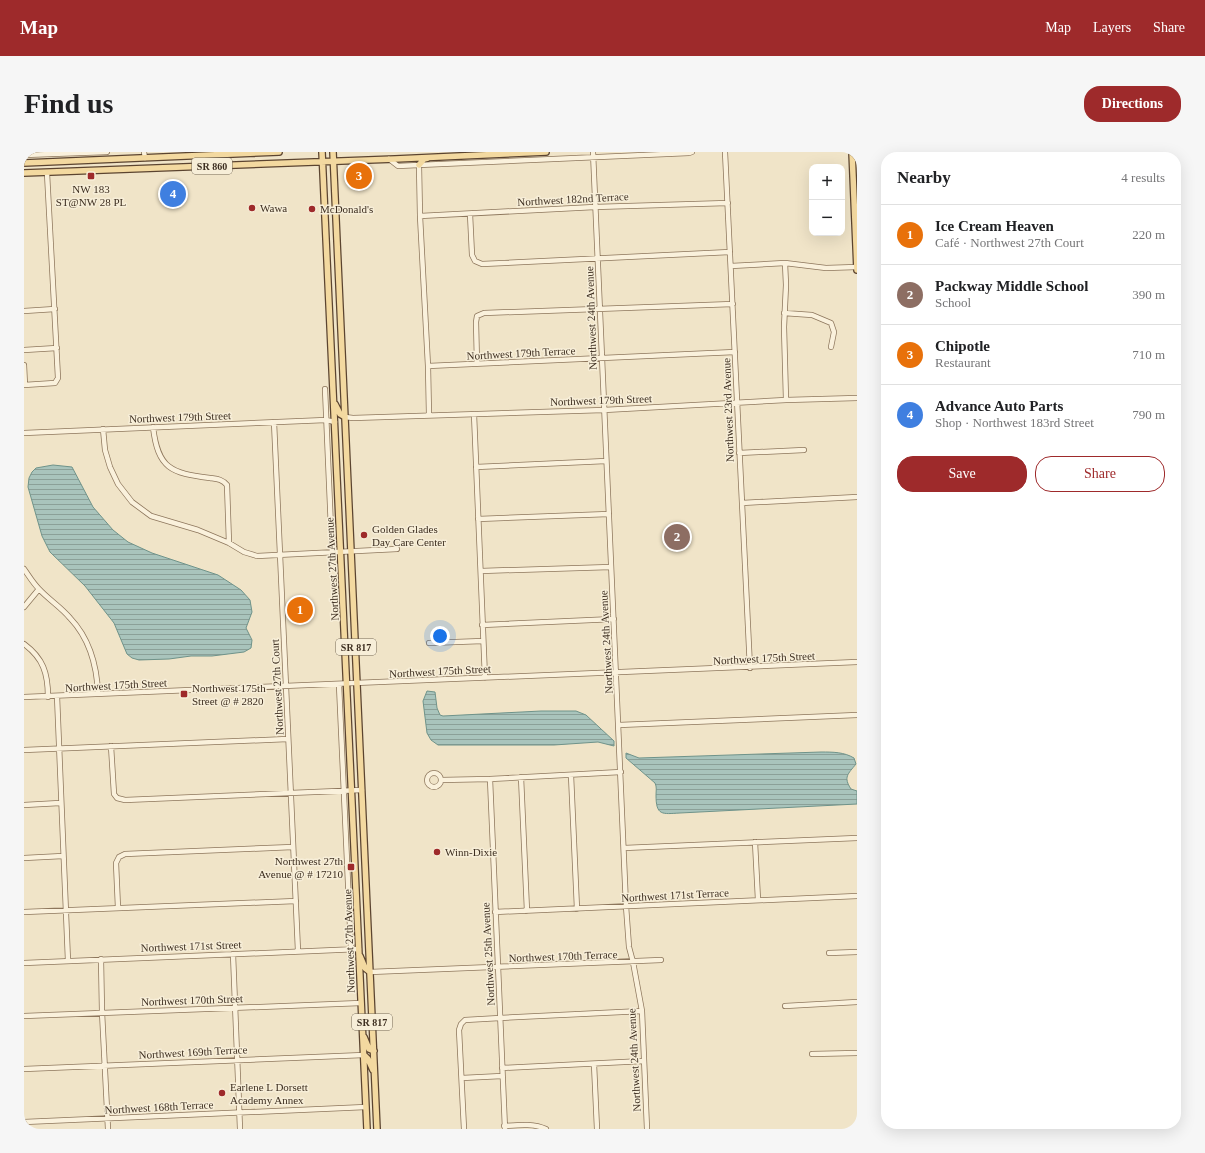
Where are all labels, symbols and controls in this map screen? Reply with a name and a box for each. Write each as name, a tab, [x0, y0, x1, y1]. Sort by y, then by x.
text: Map	[20, 17, 58, 38]
text: Map	[1045, 20, 1071, 35]
text: Layers	[1093, 20, 1131, 35]
text: Share	[1153, 20, 1185, 35]
button: Directions	[1084, 86, 1181, 122]
text: Find us	[24, 88, 114, 119]
road number: SR 860	[192, 158, 232, 174]
pin: 3	[346, 161, 372, 191]
map controls	[809, 164, 845, 236]
button: +	[809, 164, 845, 200]
text: Nearby	[897, 168, 951, 187]
text: 4 results	[1121, 170, 1165, 185]
marker: NW 183 ST@NW 28 PL	[86, 171, 96, 181]
pin: 4	[160, 179, 186, 209]
place label: NW 183 ST@NW 28 PL	[56, 183, 126, 208]
street label: Northwest 182nd Terrace	[517, 190, 629, 208]
button: −	[809, 200, 845, 236]
place label: Wawa	[260, 202, 287, 214]
marker: Wawa	[247, 203, 257, 213]
place label: McDonald's	[320, 203, 373, 215]
marker: McDonald's	[307, 204, 317, 214]
text: Ice Cream Heaven	[935, 218, 1054, 234]
text: 1	[907, 227, 913, 242]
text: 220 m	[1132, 227, 1165, 242]
text: Café · Northwest 27th Court	[935, 235, 1084, 250]
street label: Northwest 24th Avenue	[583, 266, 599, 370]
text: Packway Middle School	[935, 278, 1088, 294]
text: 2	[907, 287, 913, 302]
text: 390 m	[1132, 287, 1165, 302]
text: School	[935, 295, 971, 310]
text: Chipotle	[935, 338, 990, 354]
street label: Northwest 179th Terrace	[466, 344, 576, 362]
text: 3	[907, 347, 913, 362]
text: 710 m	[1132, 347, 1165, 362]
text: Restaurant	[935, 355, 991, 370]
street label: Northwest 23rd Avenue	[720, 358, 736, 462]
street label: Northwest 179th Street	[550, 392, 652, 408]
text: Advance Auto Parts	[935, 398, 1063, 414]
text: 4	[907, 407, 913, 422]
text: 790 m	[1132, 407, 1165, 422]
street label: Northwest 179th Street	[129, 409, 231, 425]
text: Shop · Northwest 183rd Street	[935, 415, 1094, 430]
button: Save	[897, 456, 1027, 492]
button: Share	[1035, 456, 1165, 492]
street label: Northwest 27th Avenue	[323, 517, 341, 621]
pin: 2	[664, 522, 690, 552]
place label: Golden Glades Day Care Center	[372, 523, 446, 548]
marker: Golden Glades Day Care Center	[359, 530, 369, 540]
street label: Northwest 24th Avenue	[597, 590, 615, 694]
pin: 1	[287, 595, 313, 625]
your location	[430, 626, 450, 646]
street label: Northwest 27th Court	[268, 639, 286, 735]
road number: SR 817	[336, 639, 376, 655]
street label: Northwest 175th Street	[713, 649, 815, 667]
street label: Northwest 175th Street	[389, 662, 491, 680]
street label: Northwest 175th Street	[65, 676, 167, 694]
place label: Northwest 175th Street @ # 2820	[192, 682, 266, 707]
marker: Northwest 175th Street @ # 2820	[179, 689, 189, 699]
place label: Winn-Dixie	[445, 846, 497, 858]
marker: Winn-Dixie	[432, 847, 442, 857]
place label: Northwest 27th Avenue @ # 17210	[258, 855, 343, 880]
marker: Northwest 27th Avenue @ # 17210	[346, 862, 356, 872]
street label: Northwest 171st Terrace	[621, 886, 729, 904]
street label: Northwest 27th Avenue	[341, 889, 357, 993]
street label: Northwest 25th Avenue	[479, 902, 497, 1006]
street label: Northwest 171st Street	[140, 938, 242, 954]
street label: Northwest 170th Terrace	[508, 948, 618, 964]
street label: Northwest 170th Street	[141, 992, 243, 1008]
street label: Northwest 24th Avenue	[625, 1008, 643, 1112]
road number: SR 817	[352, 1014, 392, 1030]
street label: Northwest 169th Terrace	[138, 1043, 248, 1061]
place label: Earlene L Dorsett Academy Annex	[230, 1081, 308, 1106]
marker: Earlene L Dorsett Academy Annex	[217, 1088, 227, 1098]
street label: Northwest 168th Terrace	[104, 1098, 214, 1116]

